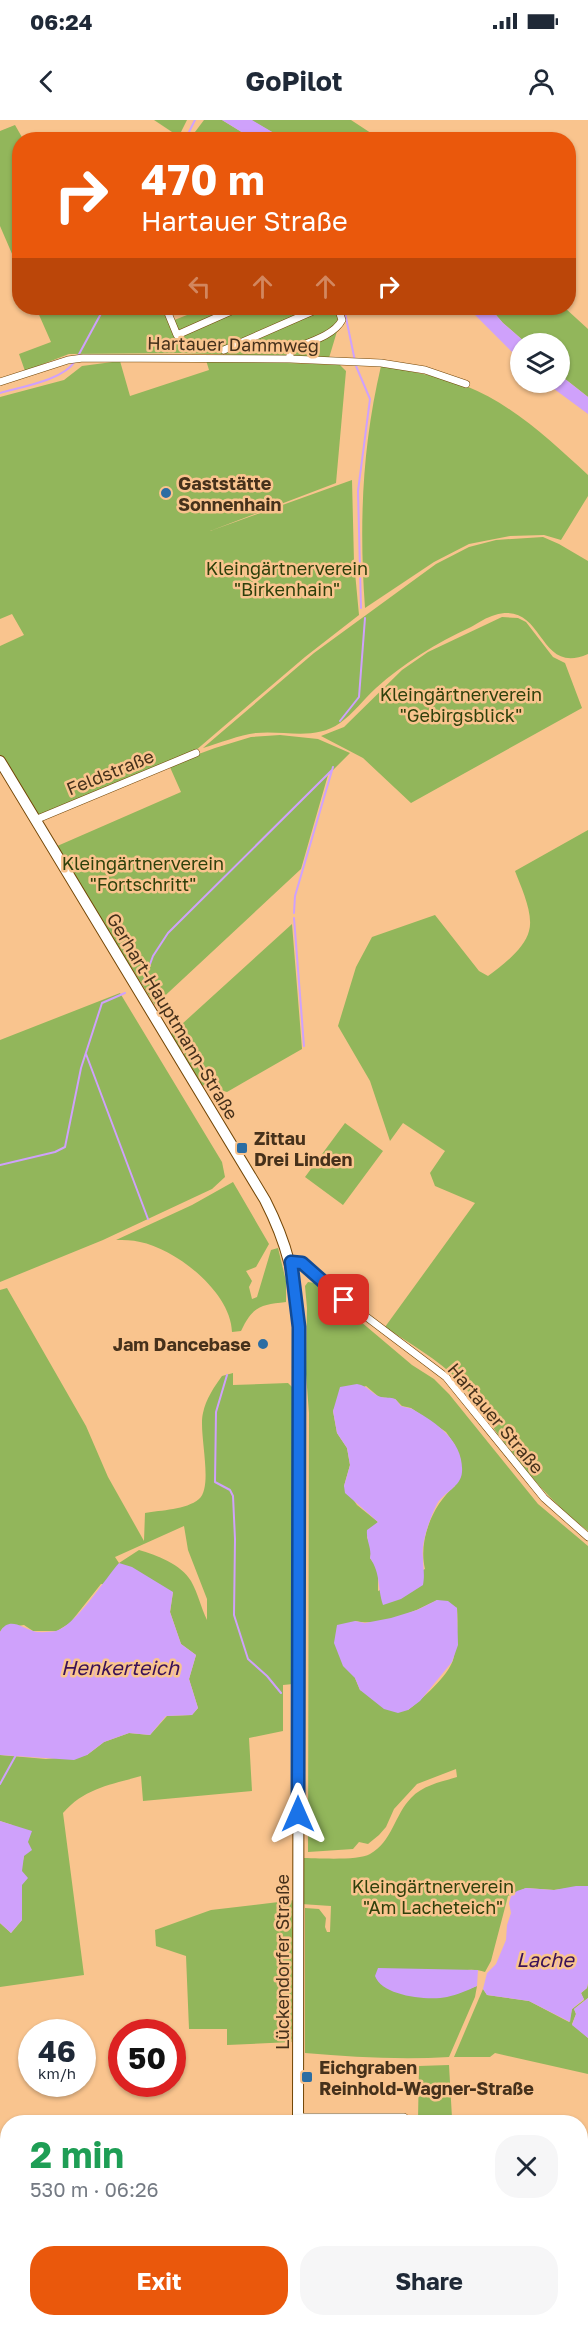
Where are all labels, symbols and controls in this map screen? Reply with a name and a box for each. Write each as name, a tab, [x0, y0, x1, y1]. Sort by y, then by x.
text: 06:24	[30, 8, 92, 35]
icon: back	[30, 65, 63, 98]
text: GoPilot	[245, 65, 343, 97]
icon: person	[525, 65, 558, 98]
text: 470 m	[141, 154, 265, 204]
icon: right	[42, 156, 120, 234]
text: Hartauer Straße	[141, 205, 348, 237]
icon: left	[183, 270, 216, 303]
icon: ahead	[246, 270, 279, 303]
icon: ahead	[309, 270, 342, 303]
icon: right	[372, 270, 405, 303]
street label: Hartauer Dammweg	[147, 332, 319, 356]
map controls	[510, 333, 570, 393]
button: layers	[510, 333, 570, 393]
place label: Gaststätte Sonnenhain	[178, 472, 281, 515]
marker: Gaststätte Sonnenhain	[159, 486, 173, 500]
park label: Kleingärtnerverein "Birkenhain"	[206, 557, 368, 600]
park label: Kleingärtnerverein "Gebirgsblick"	[380, 683, 542, 726]
street label: Feldstraße	[63, 745, 157, 799]
park label: Kleingärtnerverein "Fortschritt"	[62, 852, 224, 895]
street label: Gerhart-Hauptmann-Straße	[103, 909, 243, 1123]
place label: Zittau Drei Linden	[254, 1127, 352, 1170]
marker: Zittau Drei Linden	[235, 1141, 249, 1155]
pin	[318, 1274, 369, 1325]
icon: arrive	[327, 1283, 360, 1316]
place label: Jam Dancebase	[113, 1333, 251, 1355]
marker: Jam Dancebase	[256, 1337, 270, 1351]
street label: Hartauer Straße	[443, 1358, 549, 1478]
water label: Henkerteich	[61, 1655, 180, 1679]
position arrow	[266, 1782, 330, 1846]
street label: Lückendorfer Straße	[271, 1874, 293, 2050]
park label: Kleingärtnerverein "Am Lacheteich"	[352, 1875, 514, 1918]
water label: Lache	[516, 1947, 575, 1971]
speed limit sign: 50	[108, 2019, 186, 2097]
text: 46	[38, 2033, 76, 2069]
place label: Eichgraben Reinhold-Wagner-Straße	[319, 2056, 534, 2099]
text: km/h	[38, 2064, 76, 2082]
marker: Eichgraben Reinhold-Wagner-Straße	[300, 2070, 314, 2084]
text: 2 min	[30, 2133, 124, 2176]
button: close	[495, 2135, 558, 2198]
text: 530 m · 06:26	[30, 2177, 159, 2201]
button: Exit	[30, 2246, 288, 2315]
button: Share	[300, 2246, 558, 2315]

